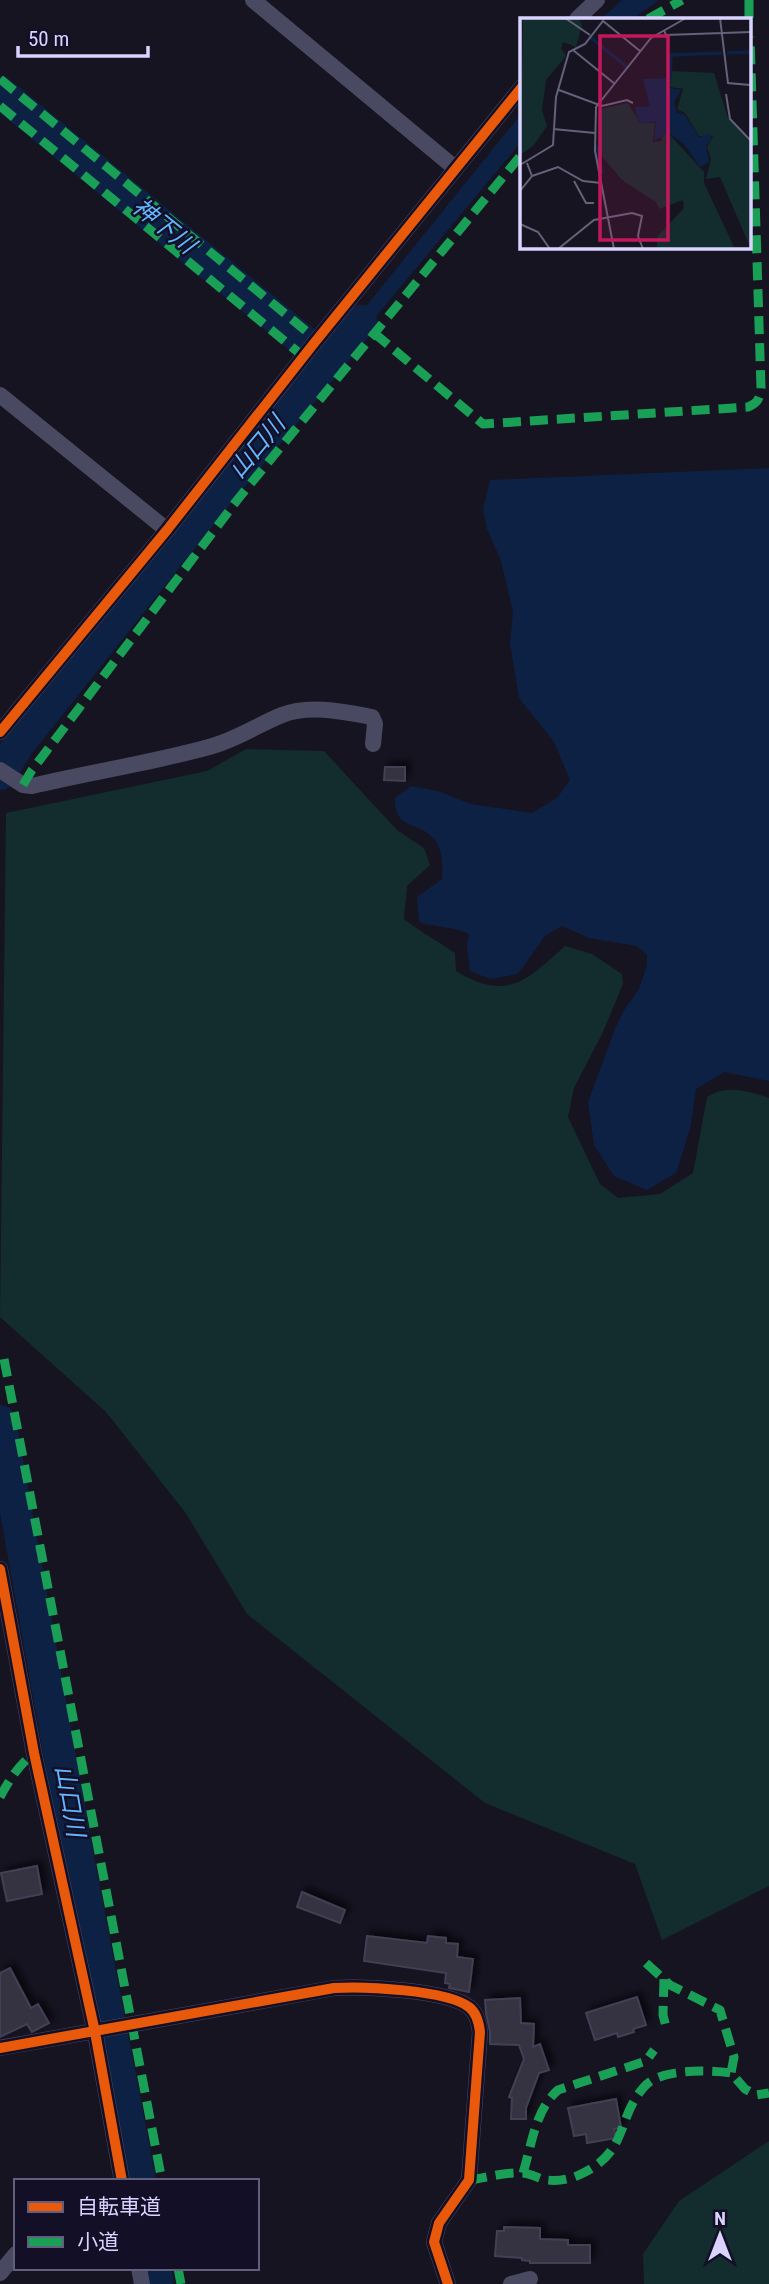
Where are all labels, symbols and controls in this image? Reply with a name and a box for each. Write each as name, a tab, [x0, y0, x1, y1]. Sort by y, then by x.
scale bar	[18, 14, 147, 58]
inset map	[520, 18, 752, 248]
text: 50 m	[28, 27, 69, 51]
water label: 神下川	[127, 192, 203, 261]
water label: 山口川	[223, 408, 293, 484]
water label: 山口川	[50, 1763, 91, 1842]
legend	[14, 2179, 259, 2270]
text: 自転車道	[77, 2195, 161, 2219]
north arrow	[685, 2200, 755, 2270]
text: N	[714, 2207, 726, 2230]
text: 小道	[77, 2230, 119, 2254]

